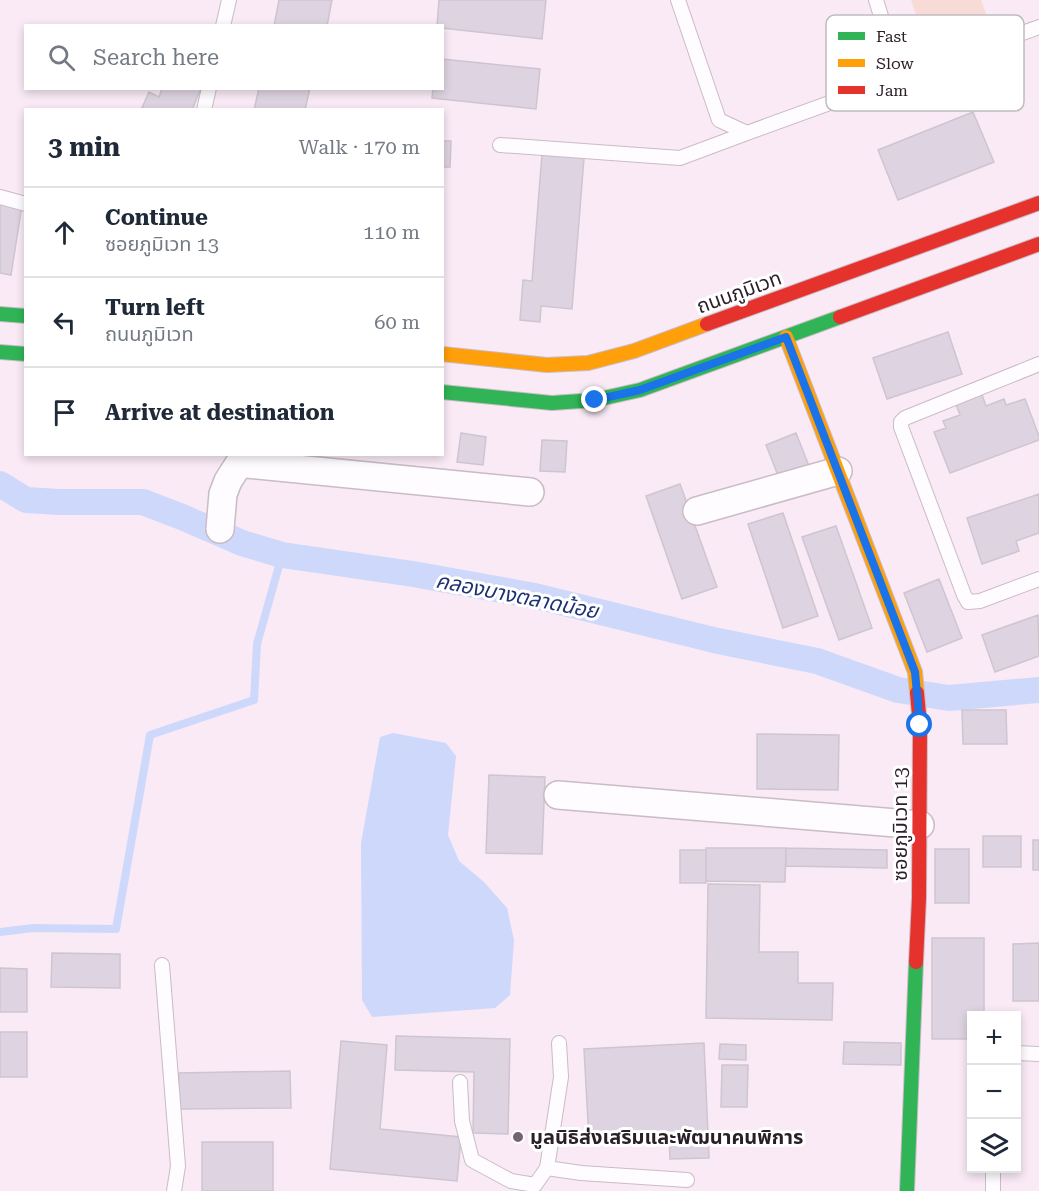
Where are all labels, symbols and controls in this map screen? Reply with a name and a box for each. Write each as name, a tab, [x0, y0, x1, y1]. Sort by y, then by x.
legend	[826, 15, 1024, 111]
search box	[24, 24, 444, 90]
text: Fast	[876, 27, 907, 46]
icon: search	[45, 41, 78, 74]
text: Search here	[93, 45, 219, 70]
text: Slow	[876, 54, 914, 73]
text: Jam	[876, 81, 908, 100]
text: 3 min	[48, 132, 120, 162]
text: Walk · 170 m	[299, 135, 420, 159]
text: Continue	[105, 205, 208, 230]
icon: ahead	[48, 216, 81, 249]
text: 110 m	[363, 220, 420, 244]
text: ซอยภูมิเวท 13	[105, 232, 219, 256]
street label: ถนนภูมิเวท	[693, 266, 785, 319]
text: Turn left	[105, 295, 205, 320]
icon: left	[48, 306, 81, 339]
text: 60 m	[374, 310, 420, 334]
text: ถนนภูมิเวท	[105, 322, 194, 346]
route end	[581, 386, 607, 412]
icon: arrive	[48, 396, 81, 429]
text: Arrive at destination	[105, 400, 334, 425]
water label: คลองบางตลาดน้อย	[434, 568, 602, 624]
route start	[906, 711, 932, 737]
street label: ซอยภูมิเวท 13	[888, 767, 913, 881]
map controls	[967, 1011, 1021, 1173]
button: +	[967, 1011, 1021, 1065]
button: −	[967, 1065, 1021, 1119]
button: layers	[967, 1119, 1021, 1173]
place label: มูลนิธิส่งเสริมและพัฒนาคนพิการ	[530, 1125, 803, 1149]
marker: มูลนิธิส่งเสริมและพัฒนาคนพิการ	[511, 1130, 525, 1144]

